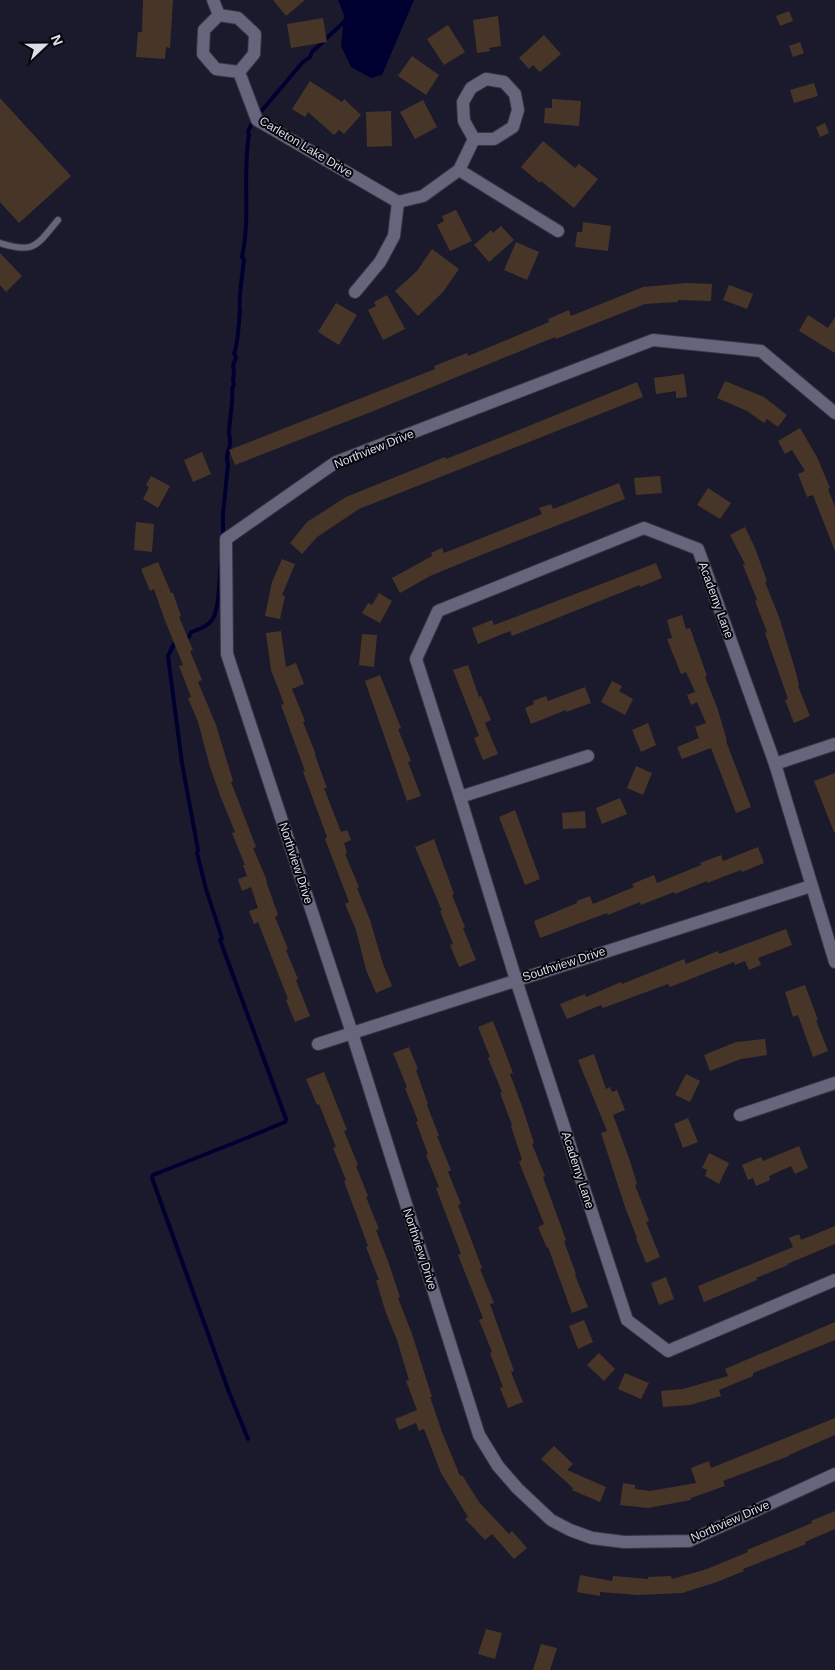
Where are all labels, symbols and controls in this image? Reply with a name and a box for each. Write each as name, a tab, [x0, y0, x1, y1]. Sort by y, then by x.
north arrow	[20, 20, 70, 70]
text: N	[48, 32, 66, 48]
street label: Carleton Lake Drive	[257, 114, 355, 180]
street label: Northview Drive	[332, 427, 416, 471]
street label: Academy Lane	[696, 560, 736, 640]
street label: Northview Drive	[276, 821, 316, 906]
street label: Southview Drive	[521, 944, 608, 984]
street label: Academy Lane	[559, 1130, 597, 1211]
street label: Northview Drive	[400, 1207, 440, 1292]
street label: Northview Drive	[688, 1497, 772, 1545]

